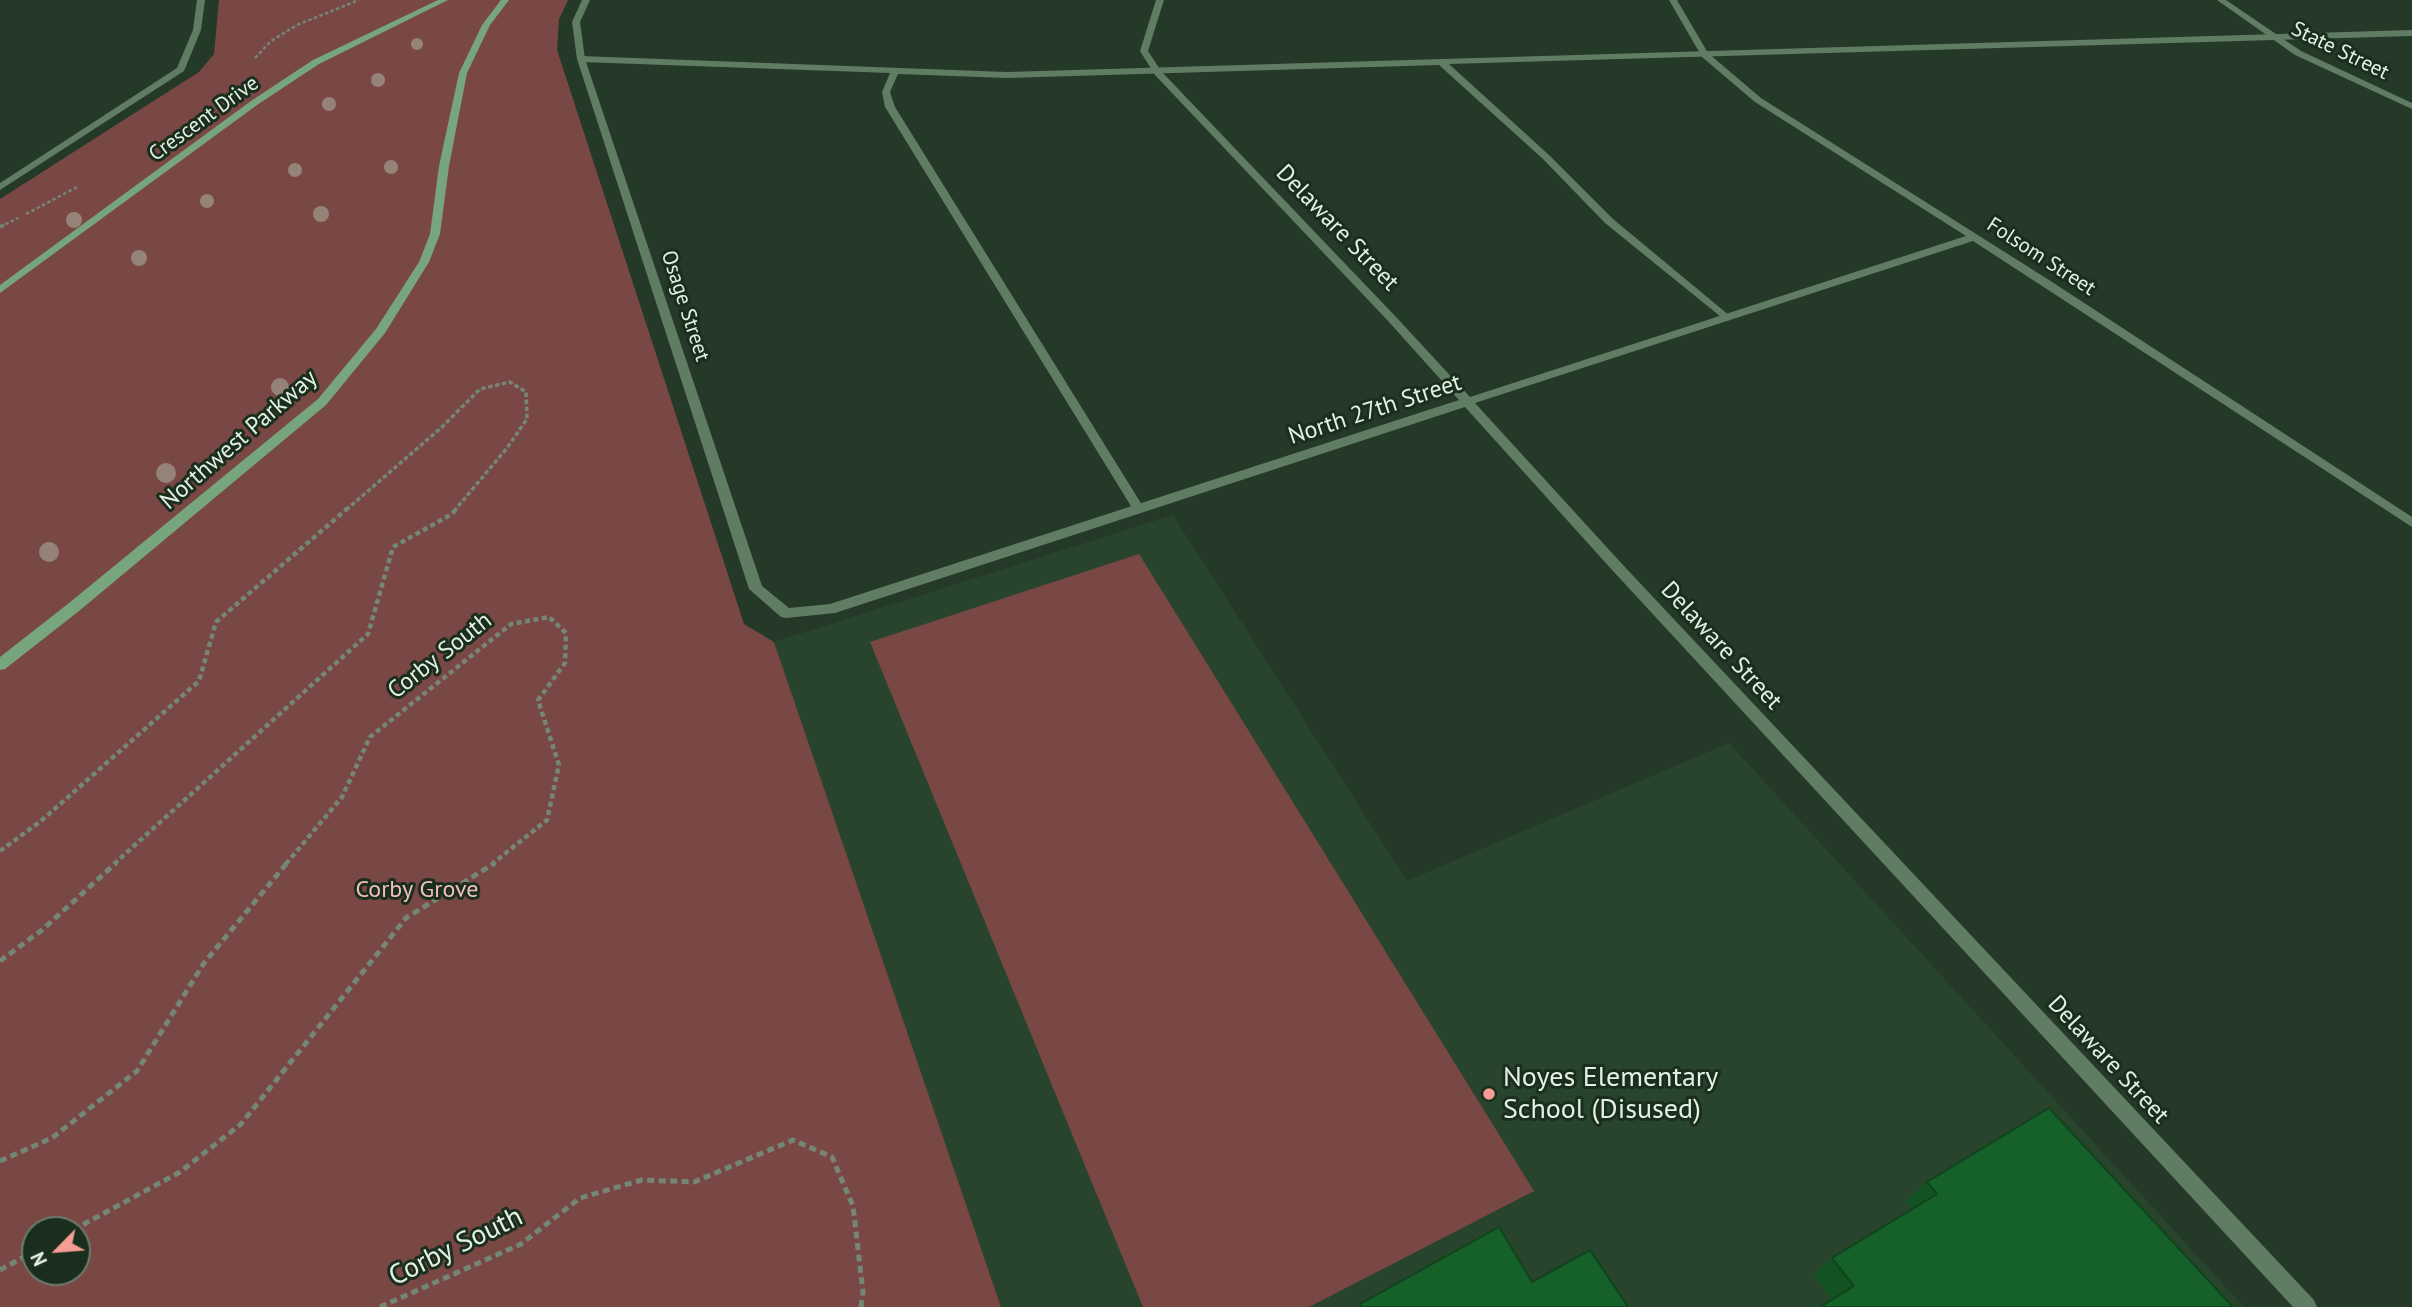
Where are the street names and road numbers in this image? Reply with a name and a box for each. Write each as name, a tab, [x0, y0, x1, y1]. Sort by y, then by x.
street label: State Street	[2287, 17, 2393, 85]
street label: Crescent Drive	[144, 71, 264, 167]
street label: Delaware Street	[1270, 159, 1404, 297]
street label: Folsom Street	[1982, 212, 2100, 302]
street label: Osage Street	[655, 248, 715, 364]
street label: Northwest Parkway	[155, 364, 323, 516]
street label: North 27th Street	[1285, 368, 1465, 452]
street label: Delaware Street	[1654, 576, 1788, 716]
street label: Corby South	[382, 606, 498, 706]
street label: Delaware Street	[2041, 990, 2175, 1130]
street label: Corby South	[384, 1200, 528, 1294]

